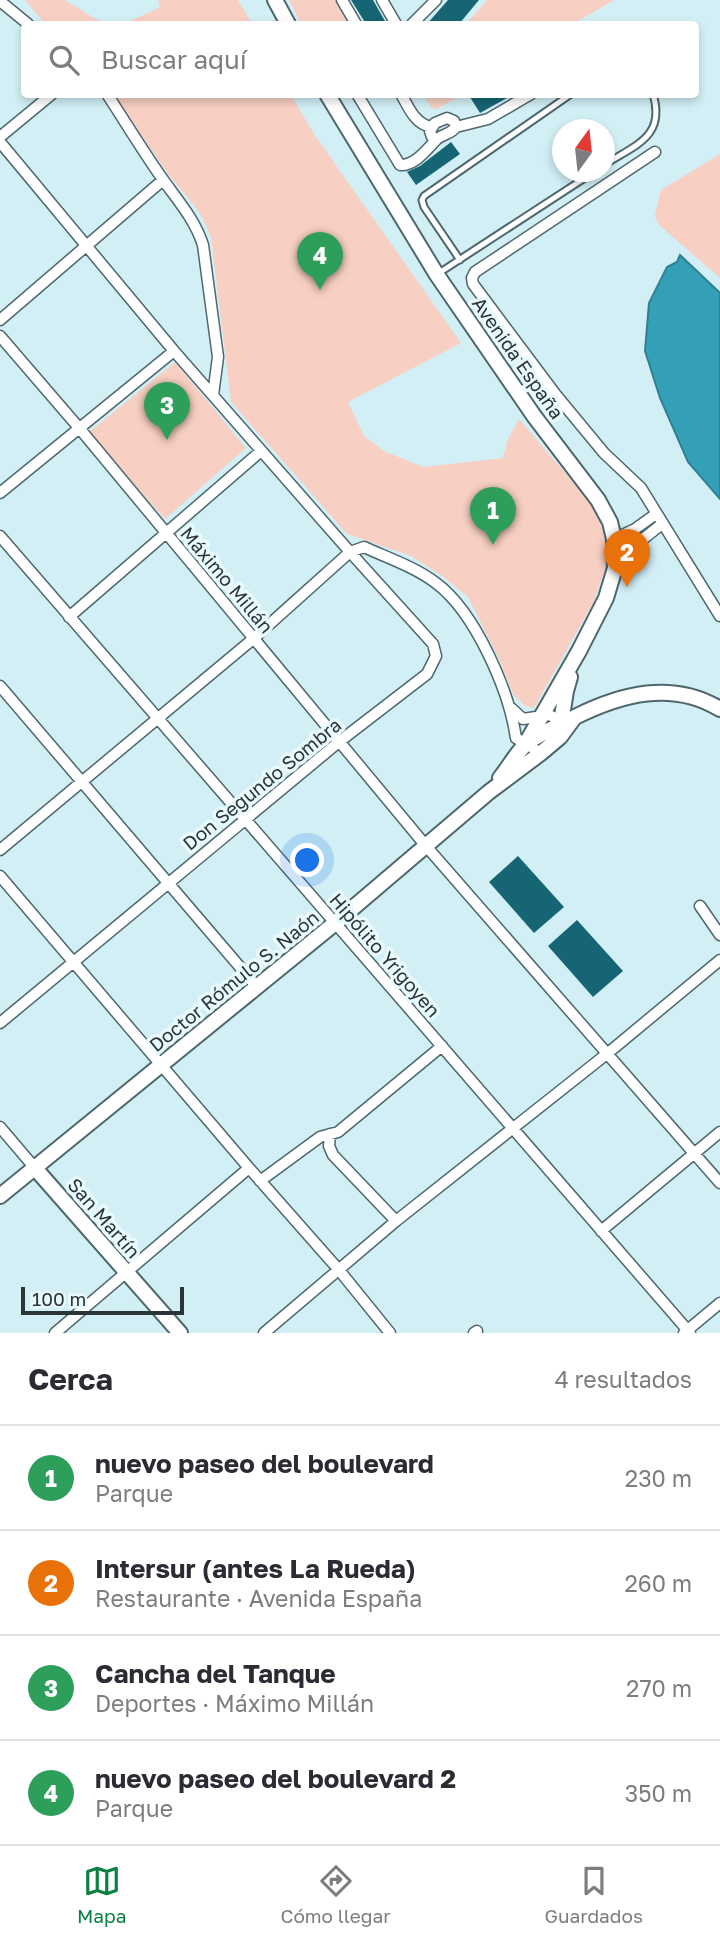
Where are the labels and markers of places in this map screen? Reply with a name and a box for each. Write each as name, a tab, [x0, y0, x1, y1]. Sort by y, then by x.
pin: 4	[297, 232, 343, 290]
pin: 3	[144, 382, 190, 440]
pin: 1	[470, 487, 516, 545]
pin: 2	[604, 529, 650, 587]

